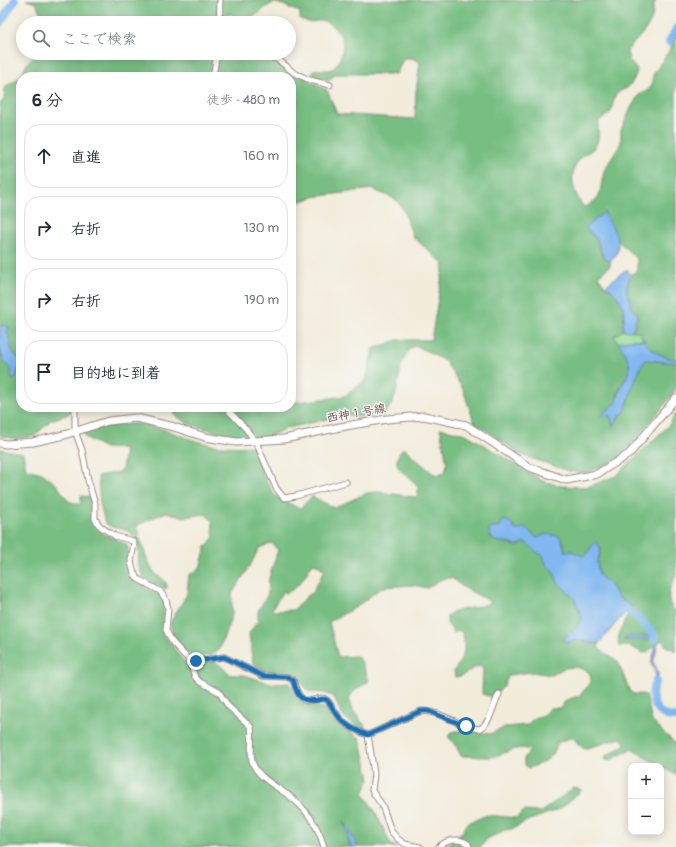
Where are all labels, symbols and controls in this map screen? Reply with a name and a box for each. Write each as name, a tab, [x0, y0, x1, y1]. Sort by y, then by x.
search box	[16, 16, 296, 60]
icon: search	[30, 27, 52, 49]
text: ここで検索	[62, 30, 137, 49]
text: 6 分	[32, 90, 63, 111]
text: 徒歩 · 480 m	[207, 92, 280, 108]
icon: ahead	[33, 145, 55, 167]
text: 直進	[71, 148, 101, 167]
text: 160 m	[243, 148, 279, 164]
icon: right	[33, 217, 55, 239]
text: 右折	[71, 220, 101, 239]
text: 130 m	[243, 220, 279, 236]
icon: right	[33, 289, 55, 311]
text: 右折	[71, 292, 101, 311]
text: 190 m	[244, 292, 279, 308]
icon: arrive	[33, 361, 55, 383]
text: 目的地に到着	[71, 364, 161, 383]
street label: 西神１号線	[325, 401, 387, 426]
route end	[187, 652, 205, 670]
route start	[457, 717, 475, 735]
map controls	[628, 763, 664, 835]
button: +	[628, 763, 664, 799]
button: −	[628, 799, 664, 835]

